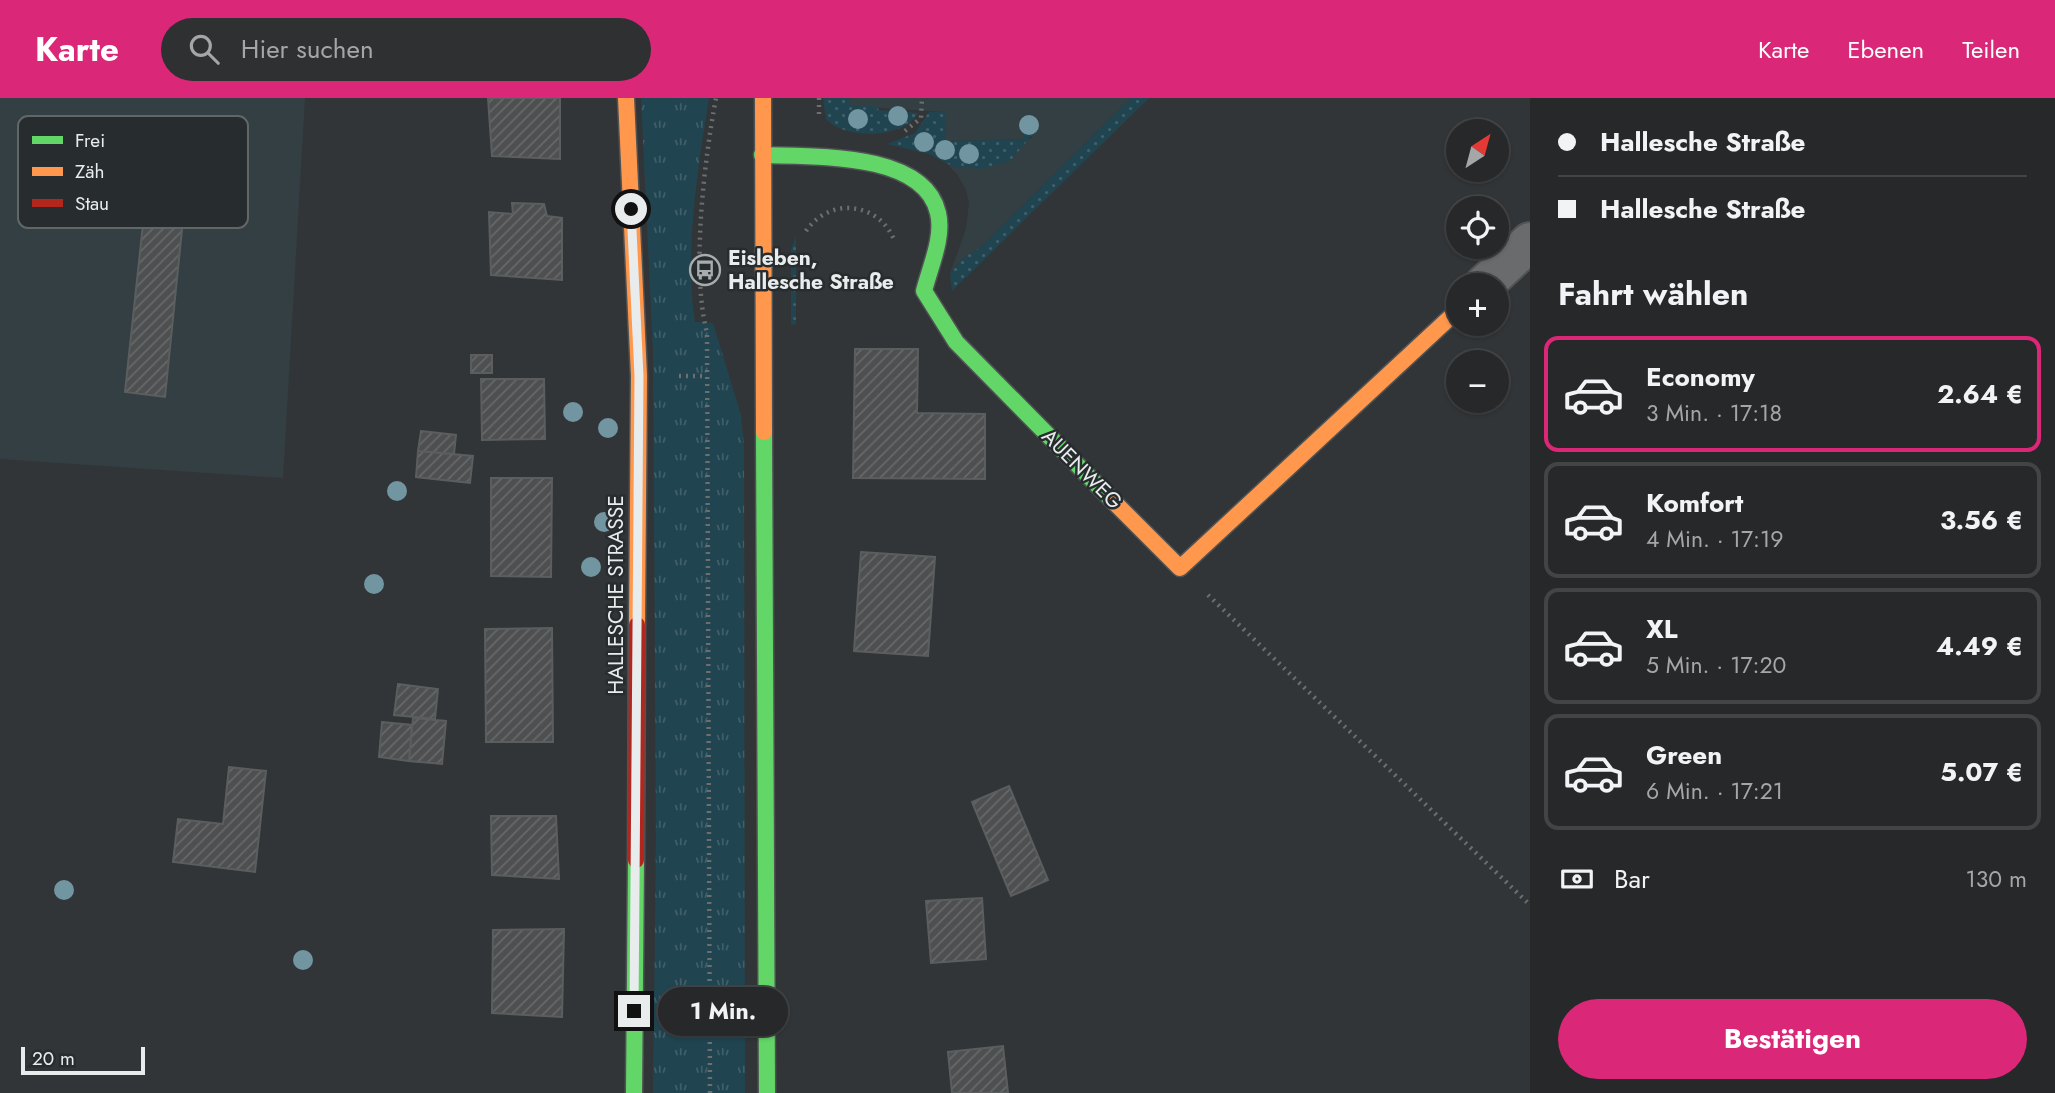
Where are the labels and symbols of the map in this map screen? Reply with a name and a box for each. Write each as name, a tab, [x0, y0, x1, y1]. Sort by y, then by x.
legend	[18, 116, 248, 228]
north arrow	[1446, 119, 1508, 182]
text: Frei	[75, 127, 105, 154]
text: Zäh	[75, 158, 105, 185]
text: Stau	[75, 190, 109, 217]
route start	[615, 193, 647, 225]
place label: Eisleben, Hallesche Straße	[728, 243, 894, 297]
bus stop icon: Eisleben, Hallesche Straße	[688, 253, 722, 287]
street label: AUENWEG	[1035, 422, 1129, 516]
street label: HALLESCHE STRASSE	[601, 495, 631, 695]
callout: 1 Min.	[658, 986, 788, 1035]
route end	[618, 995, 650, 1027]
scale bar	[21, 1044, 145, 1076]

